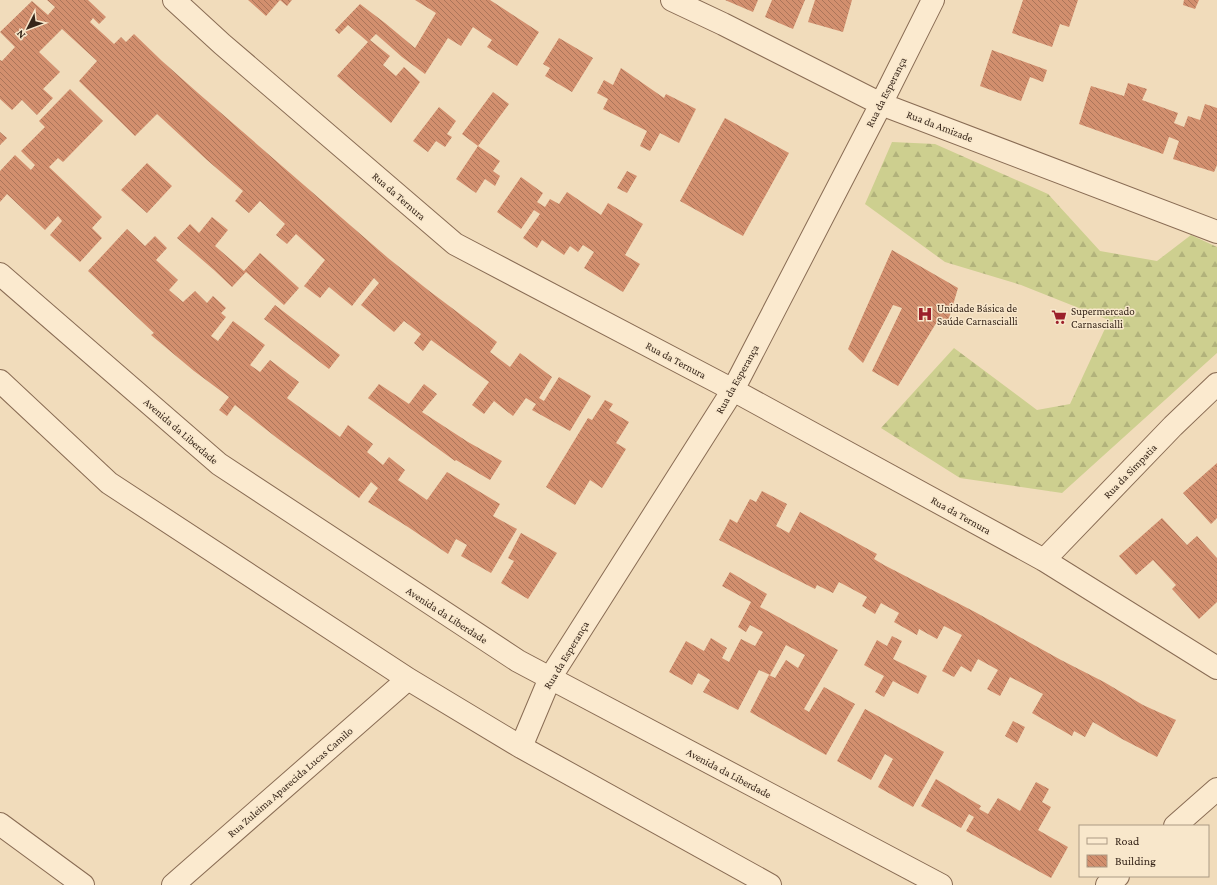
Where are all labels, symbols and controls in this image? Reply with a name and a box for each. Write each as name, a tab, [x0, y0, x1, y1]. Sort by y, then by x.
north arrow	[8, 8, 48, 48]
text: N	[13, 28, 28, 41]
street label: Rua da Esperança	[863, 55, 910, 130]
street label: Rua da Amizade	[905, 108, 975, 144]
street label: Rua da Ternura	[370, 170, 428, 222]
place label: Unidade Básica de Saúde Carnascialli	[937, 302, 1018, 327]
hospital icon: Unidade Básica de Saúde Carnascialli	[916, 305, 934, 323]
place label: Supermercado Carnascialli	[1071, 305, 1135, 330]
supermarket icon: Supermercado Carnascialli	[1050, 308, 1068, 326]
street label: Rua da Ternura	[644, 339, 708, 381]
street label: Rua da Esperança	[713, 342, 762, 416]
street label: Avenida da Liberdade	[141, 395, 221, 467]
street label: Rua da Simpatia	[1101, 441, 1160, 501]
street label: Rua da Ternura	[929, 494, 993, 536]
street label: Avenida da Liberdade	[404, 584, 490, 646]
street label: Rua da Esperança	[541, 619, 592, 692]
street label: Rua Zuleima Aparecida Lucas Camilo	[225, 724, 356, 840]
street label: Avenida da Liberdade	[684, 746, 774, 801]
legend	[1079, 825, 1209, 877]
text: Road	[1115, 834, 1140, 848]
text: Building	[1115, 854, 1156, 868]

